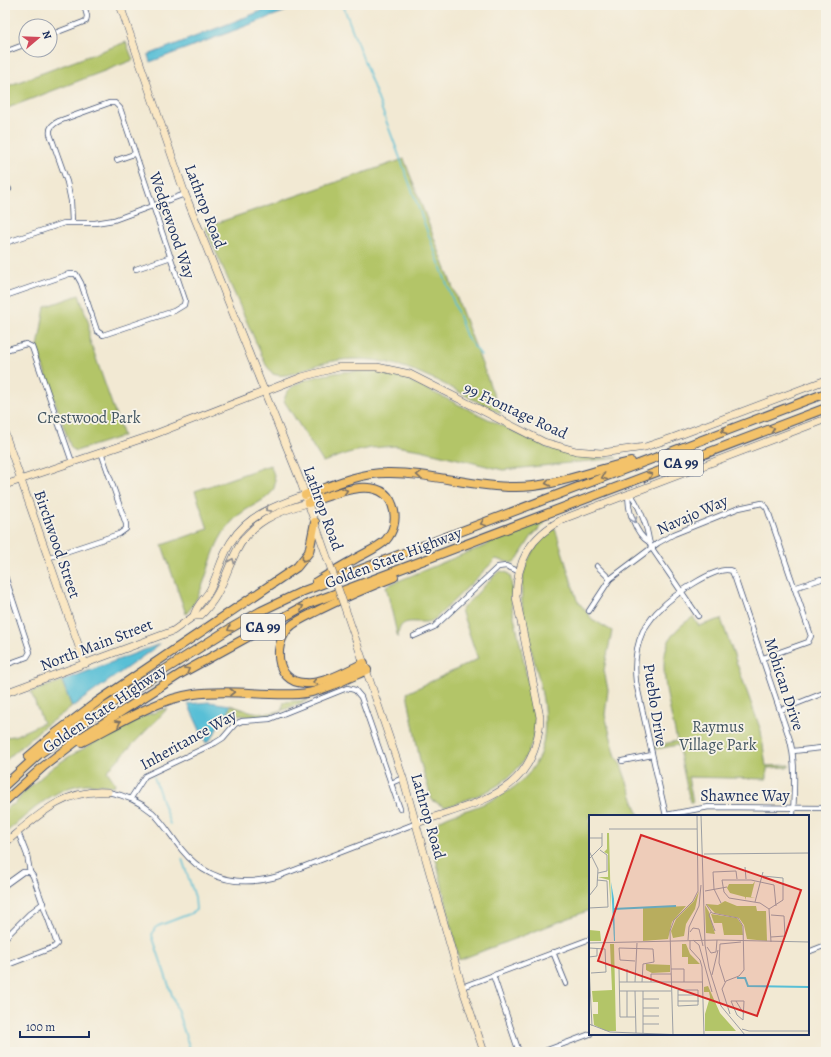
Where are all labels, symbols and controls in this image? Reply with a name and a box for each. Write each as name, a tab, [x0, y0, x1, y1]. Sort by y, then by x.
north arrow	[18, 18, 58, 58]
text: N	[39, 29, 55, 41]
street label: Lathrop Road	[179, 161, 231, 252]
street label: Wedgewood Way	[143, 168, 201, 282]
street label: 99 Frontage Road	[460, 377, 572, 445]
park label: Crestwood Park	[37, 407, 141, 429]
one-way arrow	[768, 425, 775, 433]
one-way arrow	[721, 427, 728, 435]
road number: CA 99	[659, 450, 703, 476]
street label: Lathrop Road	[298, 463, 349, 554]
one-way arrow	[416, 470, 422, 479]
one-way arrow	[647, 471, 654, 479]
one-way arrow	[601, 472, 608, 480]
one-way arrow	[545, 478, 551, 487]
street label: Birchwood Street	[28, 487, 86, 601]
one-way arrow	[341, 488, 348, 496]
street label: Navajo Way	[653, 489, 732, 540]
one-way arrow	[265, 504, 273, 512]
one-way arrow	[630, 516, 638, 523]
one-way arrow	[479, 518, 486, 526]
street label: Golden State Highway	[322, 521, 466, 594]
one-way arrow	[301, 555, 309, 562]
one-way arrow	[227, 557, 235, 564]
one-way arrow	[297, 605, 305, 612]
street label: North Main Street	[37, 613, 156, 677]
road number: CA 99	[241, 614, 285, 640]
one-way arrow	[227, 625, 234, 632]
street label: Mohican Drive	[759, 635, 809, 733]
street label: Golden State Highway	[38, 659, 171, 758]
street label: Pueblo Drive	[638, 662, 672, 748]
one-way arrow	[183, 667, 190, 674]
one-way arrow	[312, 677, 318, 685]
one-way arrow	[229, 688, 235, 696]
street label: Inheritance Way	[136, 704, 241, 775]
park label: Raymus Village Park	[678, 716, 757, 756]
one-way arrow	[114, 720, 122, 728]
street label: Lathrop Road	[405, 771, 451, 862]
street label: Shawnee Way	[700, 785, 791, 807]
inset map	[589, 815, 809, 1035]
scale bar	[20, 1013, 89, 1039]
text: 100 m	[26, 1019, 55, 1035]

